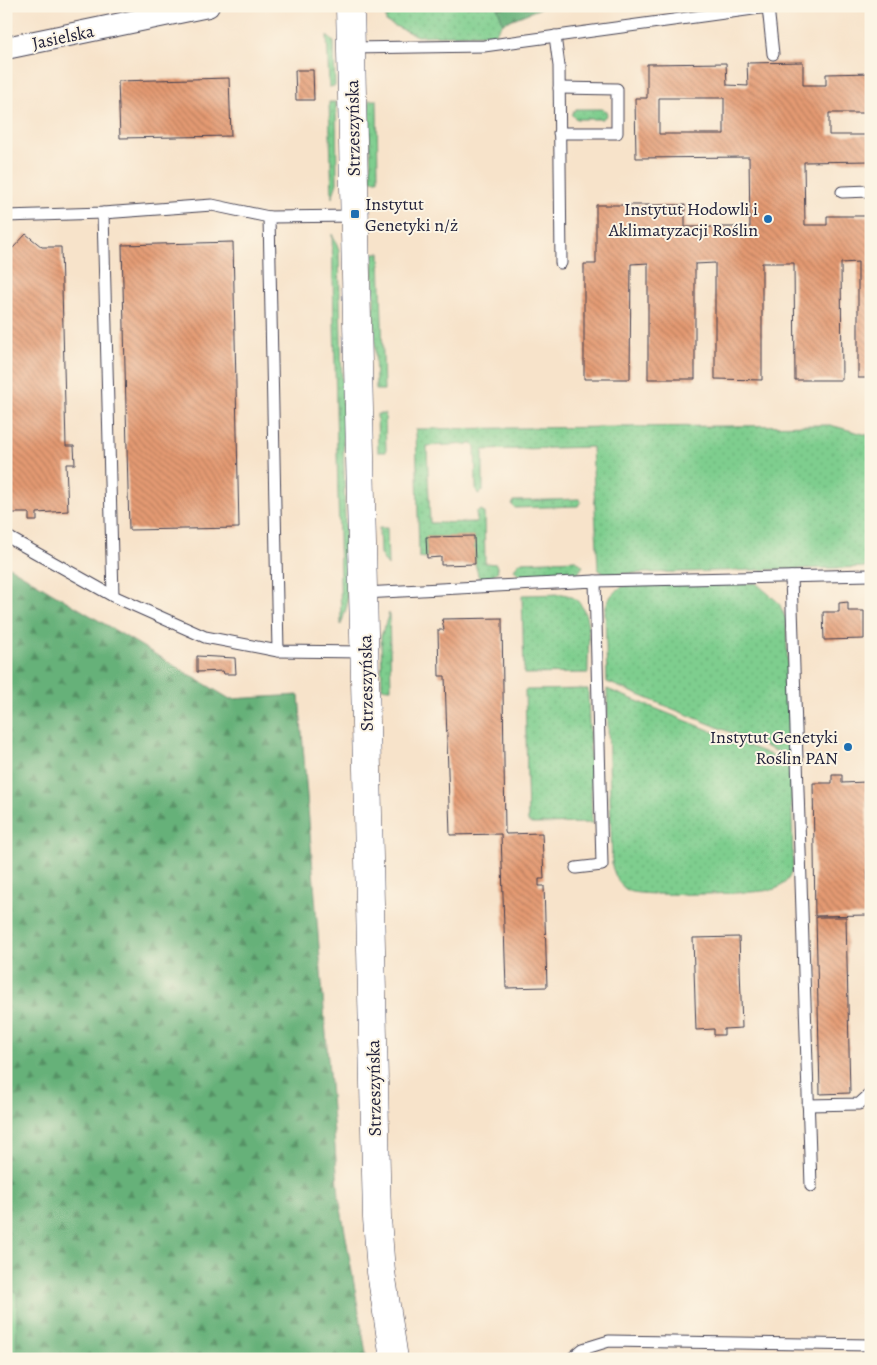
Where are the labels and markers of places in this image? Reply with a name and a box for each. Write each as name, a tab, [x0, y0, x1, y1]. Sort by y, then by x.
place label: Instytut Genetyki n/ż	[365, 192, 458, 237]
place label: Instytut Hodowli i Aklimatyzacji Roślin	[608, 197, 758, 242]
marker: Instytut Genetyki n/ż	[349, 208, 361, 220]
marker: Instytut Hodowli i Aklimatyzacji Roślin	[762, 213, 774, 225]
place label: Instytut Genetyki Roślin PAN	[710, 725, 838, 770]
marker: Instytut Genetyki Roślin PAN	[842, 741, 854, 753]

